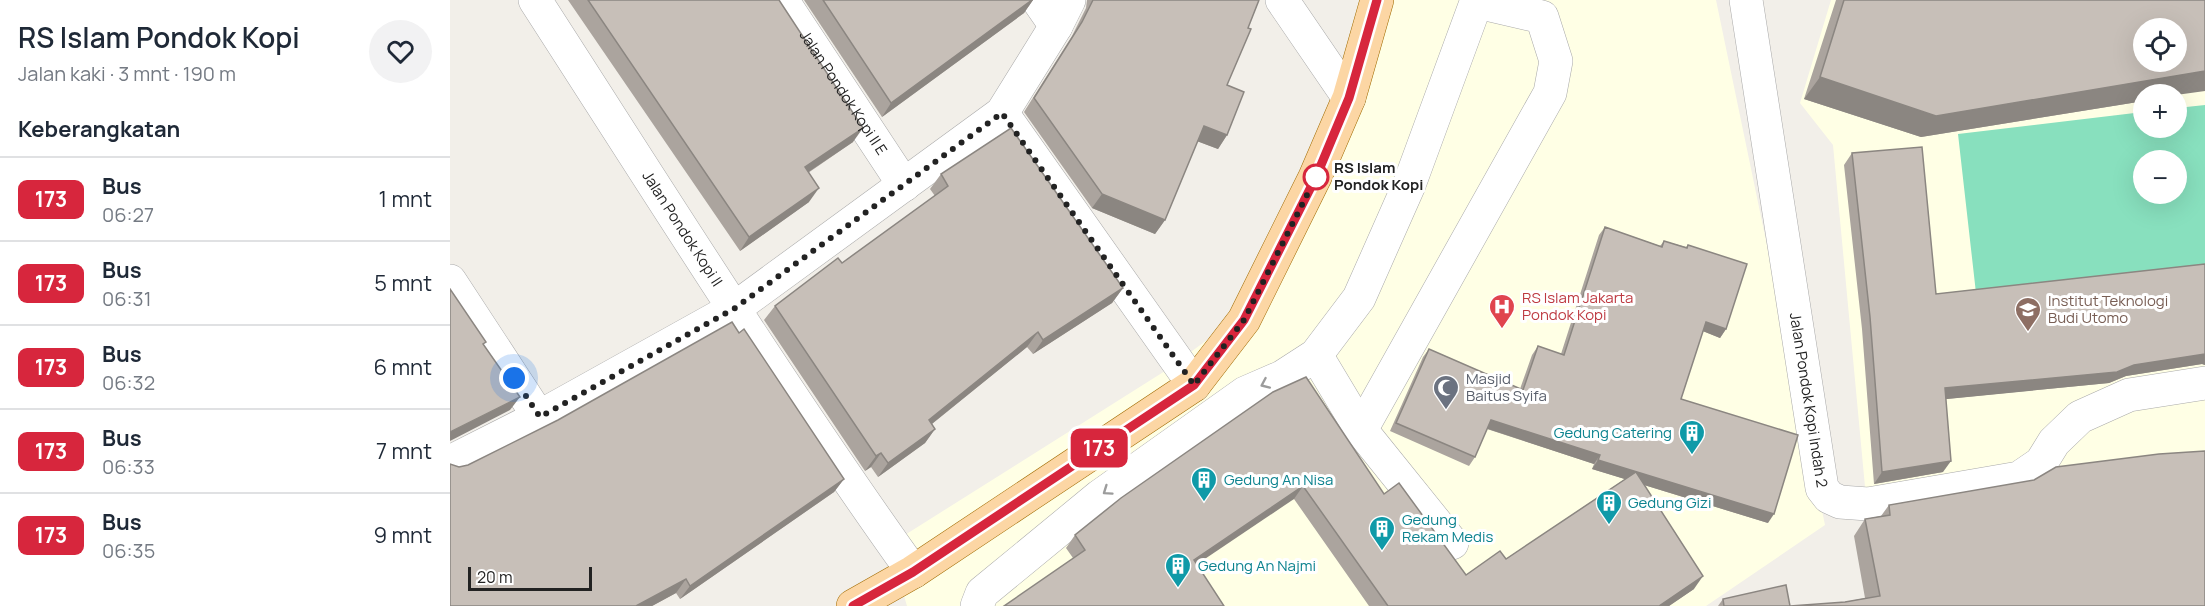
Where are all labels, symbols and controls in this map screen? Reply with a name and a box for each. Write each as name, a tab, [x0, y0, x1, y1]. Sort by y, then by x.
text: RS Islam Pondok Kopi	[18, 18, 300, 56]
map controls	[2133, 18, 2187, 204]
button: locate	[2133, 18, 2187, 72]
button: heart	[369, 20, 432, 83]
street label: Jalan Pondok Kopi II E	[795, 26, 892, 159]
text: Jalan kaki · 3 mnt · 190 m	[18, 60, 236, 87]
button: +	[2133, 84, 2187, 138]
text: Keberangkatan	[18, 114, 180, 144]
button: −	[2133, 150, 2187, 204]
place label: RS Islam Pondok Kopi	[1334, 157, 1423, 195]
marker: RS Islam Pondok Kopi	[1303, 164, 1329, 190]
street label: Jalan Pondok Kopi II	[637, 167, 728, 290]
text: Bus	[102, 171, 142, 201]
text: 1 mnt	[378, 184, 432, 214]
text: 173	[35, 185, 67, 213]
text: 06:27	[102, 201, 154, 228]
text: Bus	[102, 255, 142, 285]
text: 5 mnt	[374, 268, 432, 298]
text: 173	[35, 269, 67, 297]
text: 06:31	[102, 285, 151, 312]
place label: RS Islam Jakarta Pondok Kopi	[1522, 287, 1633, 325]
place label: Institut Teknologi Budi Utomo	[2048, 290, 2168, 328]
hospital icon: RS Islam Jakarta Pondok Kopi	[1487, 292, 1517, 330]
school or university icon: Institut Teknologi Budi Utomo	[2013, 295, 2043, 333]
street label: Jalan Pondok Kopi Indah 2	[1785, 311, 1833, 489]
text: Bus	[102, 339, 142, 369]
text: 6 mnt	[373, 352, 432, 382]
text: 173	[35, 353, 67, 381]
your location	[499, 363, 529, 393]
place label: Masjid Baitus Syifa	[1466, 368, 1547, 406]
text: 06:32	[102, 369, 155, 396]
mosque icon: Masjid Baitus Syifa	[1431, 373, 1461, 411]
one-way arrow	[1261, 377, 1272, 389]
building icon: Gedung Catering	[1677, 418, 1707, 456]
place label: Gedung Catering	[1554, 422, 1672, 443]
text: Bus	[102, 423, 142, 453]
line badge: 173	[1064, 428, 1134, 468]
text: 173	[1083, 434, 1115, 462]
text: 7 mnt	[376, 436, 432, 466]
text: 173	[35, 437, 67, 465]
text: 06:33	[102, 453, 155, 480]
building icon: Gedung An Nisa	[1189, 465, 1219, 503]
place label: Gedung An Nisa	[1224, 469, 1333, 490]
one-way arrow	[1103, 484, 1114, 495]
building icon: Gedung Gizi	[1594, 488, 1624, 526]
place label: Gedung Gizi	[1628, 492, 1711, 513]
text: Bus	[102, 507, 142, 537]
place label: Gedung Rekam Medis	[1402, 509, 1493, 547]
building icon: Gedung Rekam Medis	[1367, 514, 1397, 552]
text: 9 mnt	[373, 520, 432, 550]
text: 173	[35, 521, 67, 549]
text: 06:35	[102, 537, 155, 564]
building icon: Gedung An Najmi	[1163, 551, 1193, 589]
place label: Gedung An Najmi	[1198, 555, 1316, 576]
scale bar	[468, 564, 592, 592]
text: 20 m	[477, 566, 513, 588]

